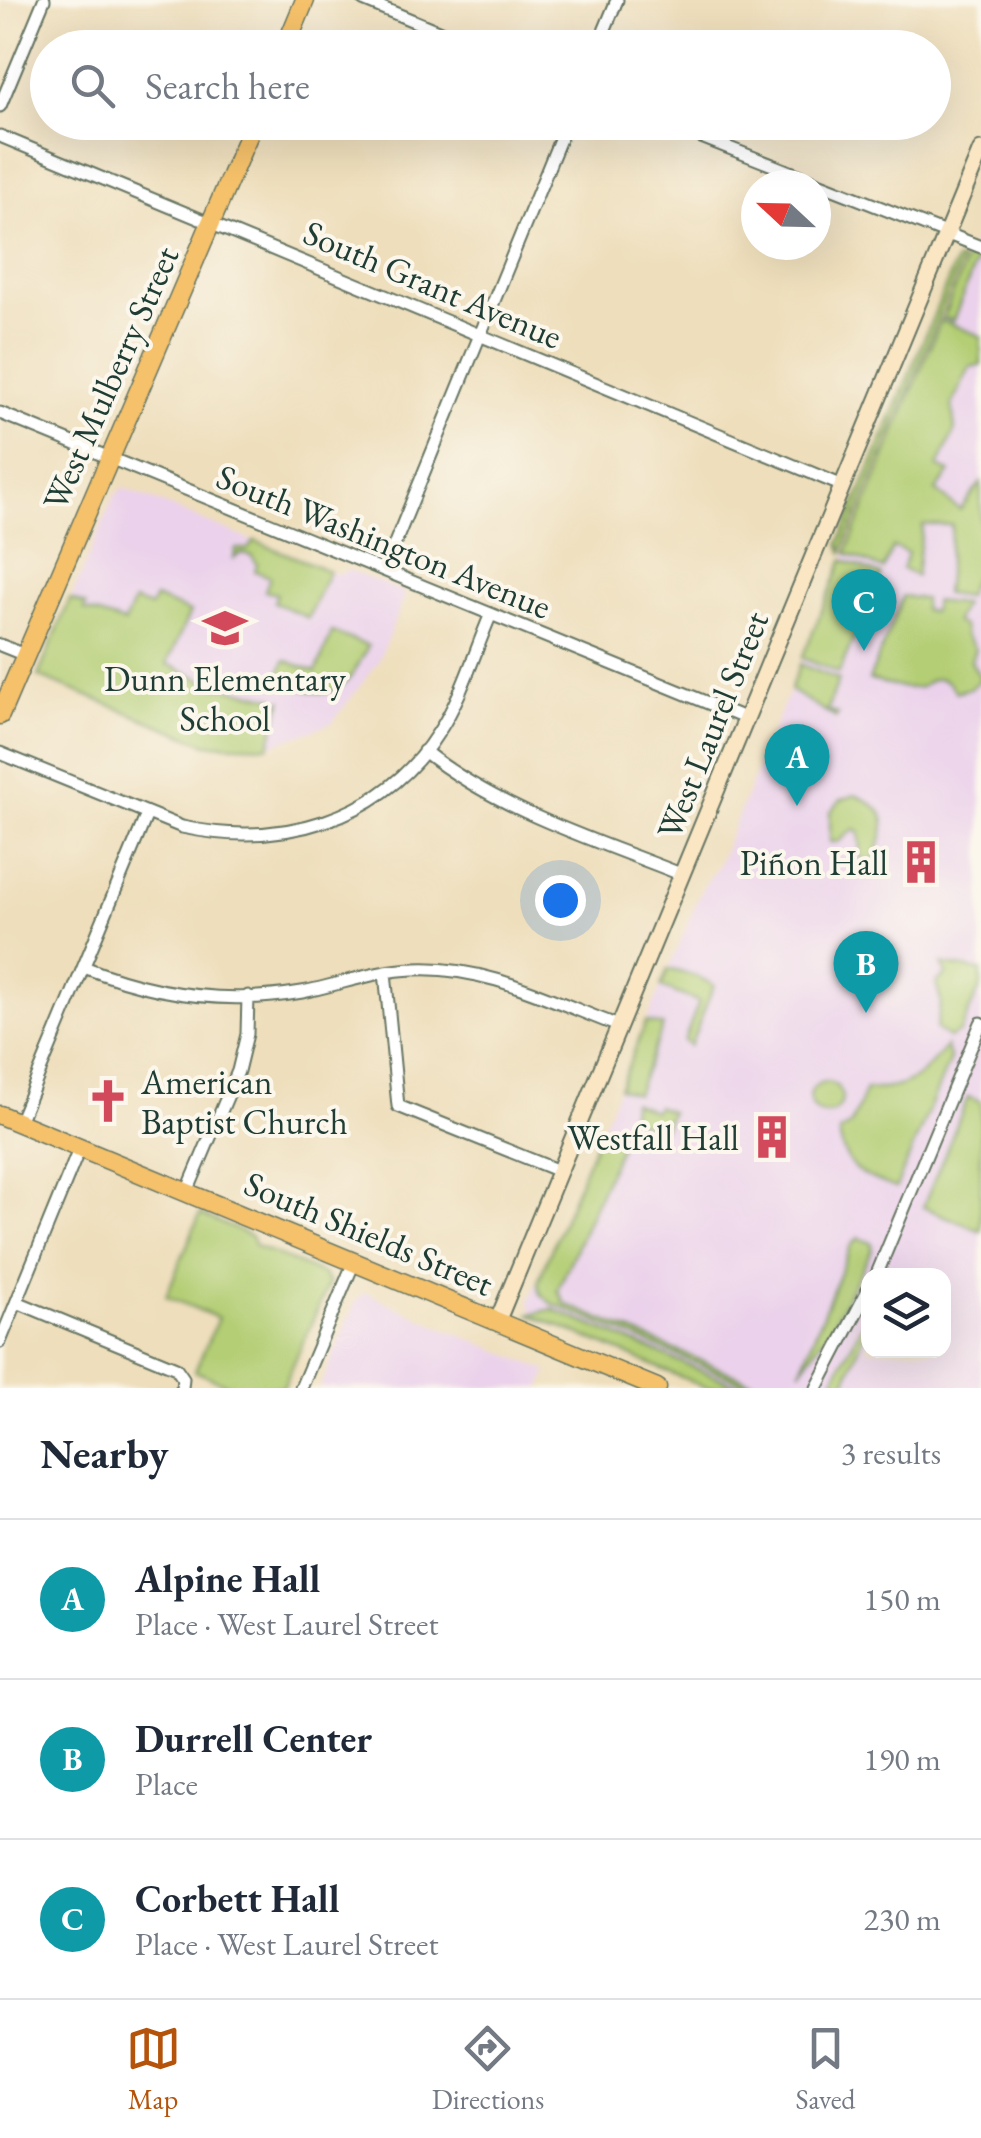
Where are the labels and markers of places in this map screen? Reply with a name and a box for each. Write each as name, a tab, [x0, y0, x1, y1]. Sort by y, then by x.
pin: C	[832, 568, 896, 651]
school or university icon: Dunn Elementary School	[201, 604, 249, 652]
place label: Dunn Elementary School	[104, 656, 347, 741]
pin: A	[764, 724, 830, 806]
building icon: Piñon Hall	[897, 838, 945, 886]
place label: Piñon Hall	[740, 840, 888, 885]
pin: B	[834, 930, 898, 1013]
place label: American Baptist Church	[140, 1059, 348, 1144]
church icon: American Baptist Church	[84, 1077, 132, 1125]
building icon: Westfall Hall	[748, 1113, 796, 1161]
place label: Westfall Hall	[567, 1115, 739, 1160]

